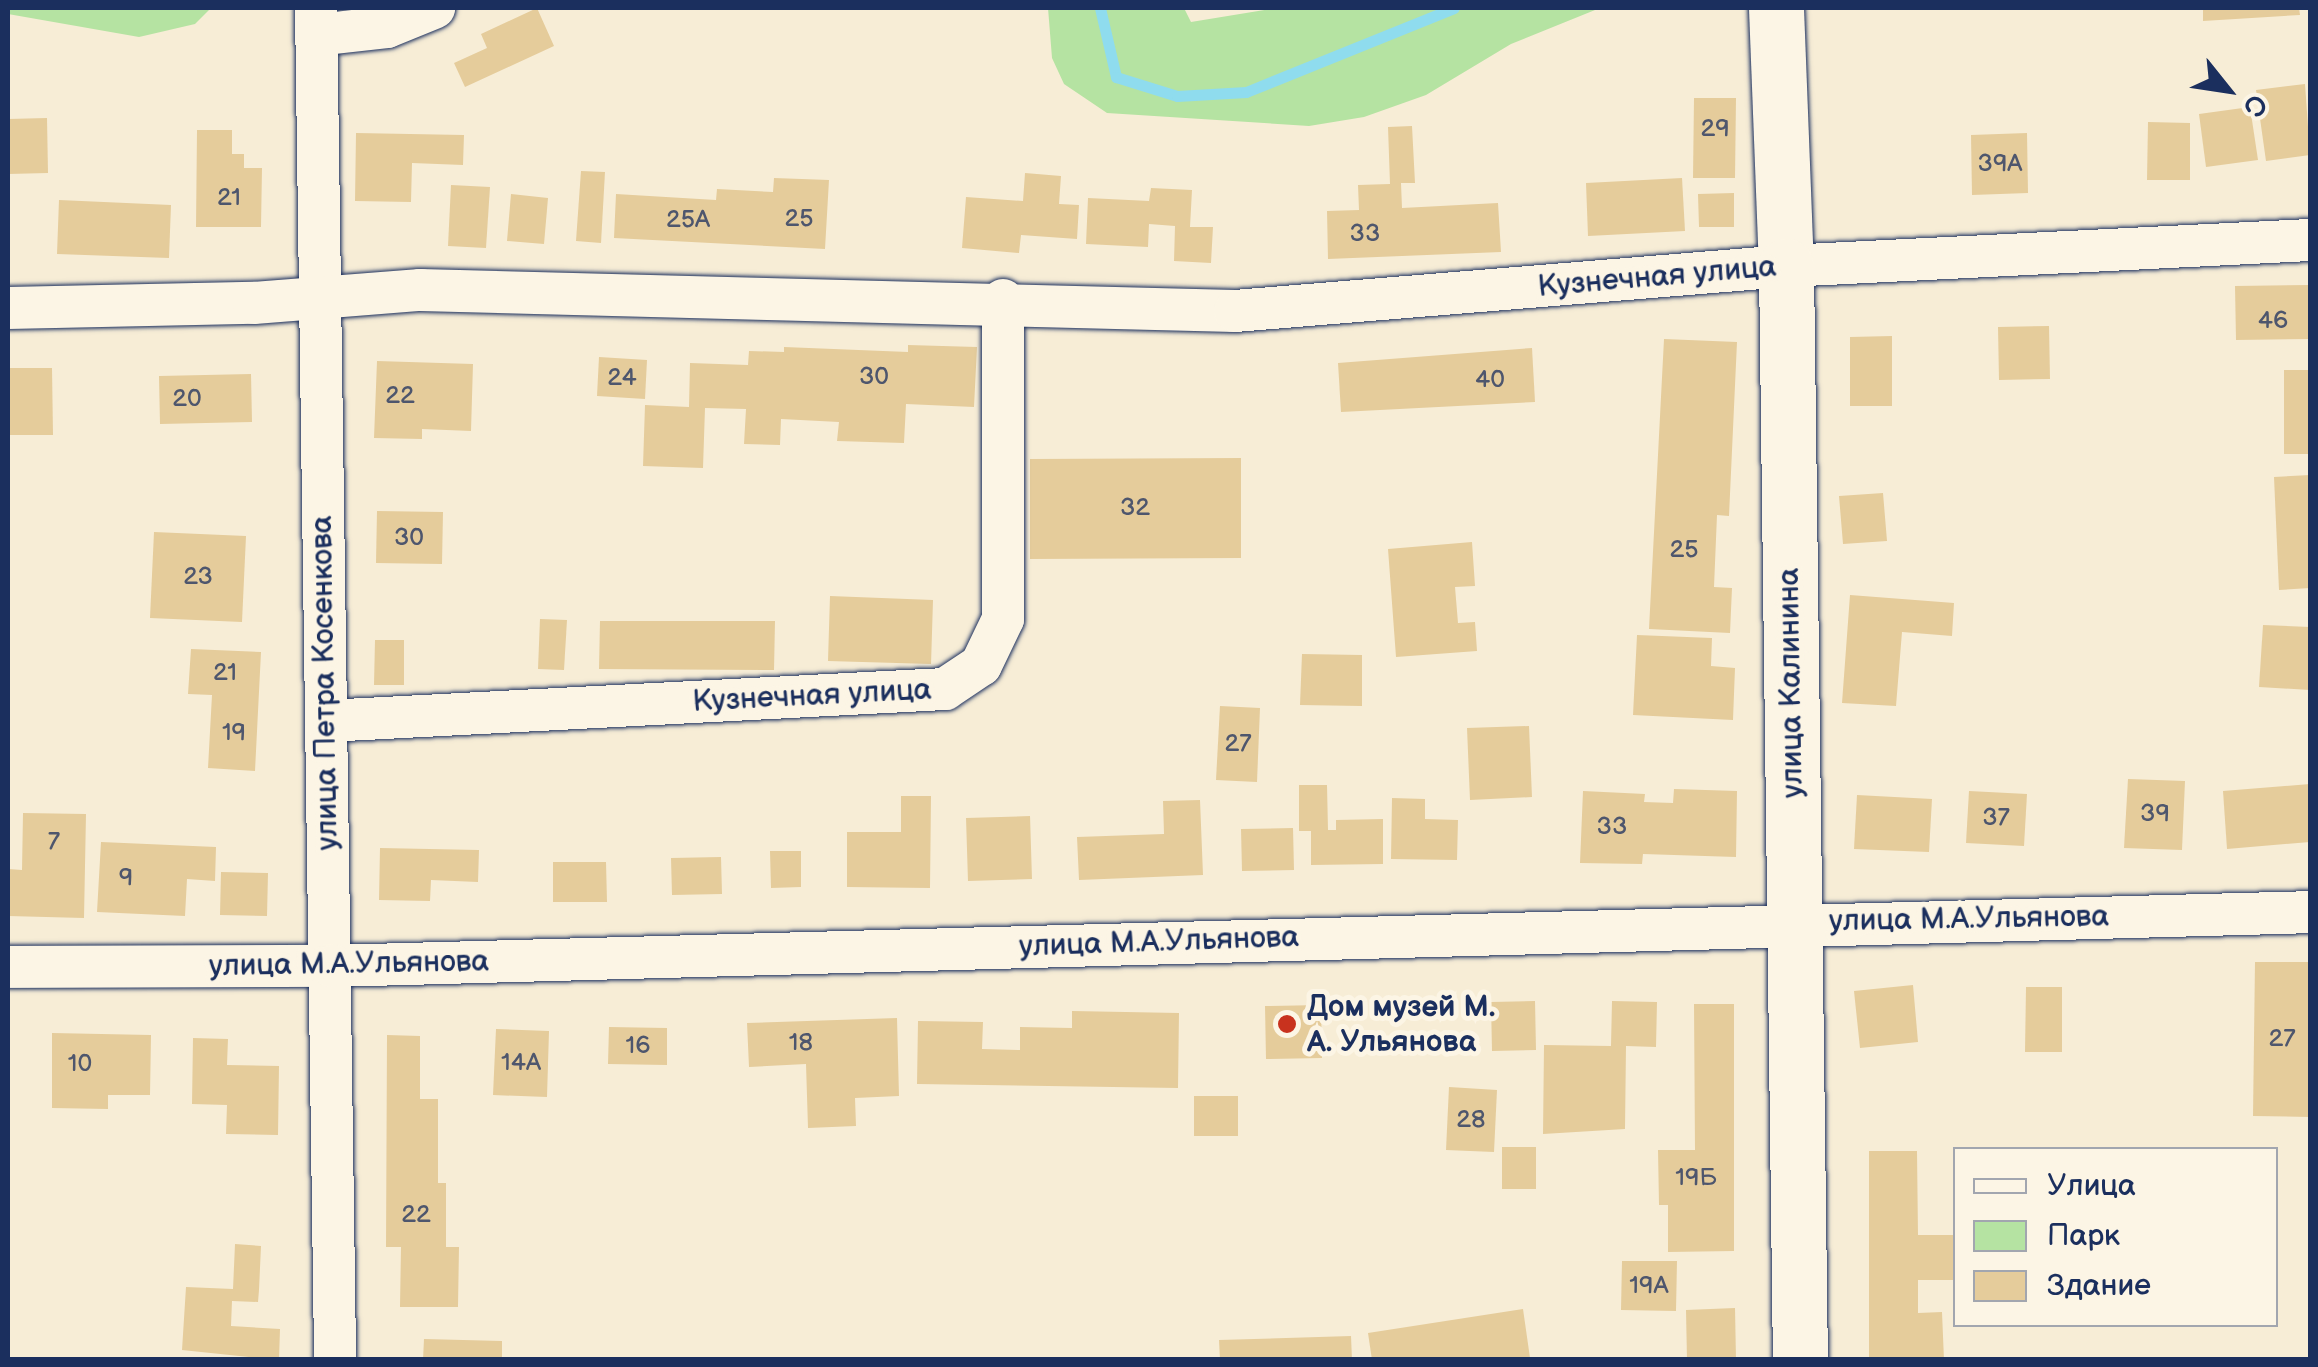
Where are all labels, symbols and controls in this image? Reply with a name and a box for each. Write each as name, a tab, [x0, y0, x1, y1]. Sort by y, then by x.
north arrow	[2178, 40, 2278, 140]
text: С	[2235, 89, 2274, 122]
house number: 29	[1700, 114, 1730, 144]
house number: 39А	[1978, 149, 2022, 179]
house number: 21	[217, 183, 241, 213]
house number: 25	[784, 204, 814, 234]
house number: 25А	[666, 205, 710, 235]
house number: 33	[1350, 219, 1380, 249]
street label: Кузнечная улица	[1536, 249, 1778, 305]
house number: 46	[2258, 306, 2288, 336]
house number: 30	[859, 362, 889, 392]
house number: 24	[607, 363, 637, 393]
house number: 40	[1475, 365, 1505, 395]
house number: 22	[385, 381, 415, 411]
house number: 20	[172, 384, 202, 414]
house number: 32	[1120, 493, 1150, 523]
street label: улица Петра Косенкова	[304, 515, 346, 851]
house number: 30	[394, 523, 424, 553]
house number: 25	[1669, 535, 1699, 565]
house number: 23	[183, 562, 213, 592]
street label: улица Калинина	[1771, 568, 1811, 798]
house number: 21	[213, 658, 237, 688]
street label: Кузнечная улица	[692, 672, 932, 720]
house number: 19	[222, 718, 246, 748]
house number: 27	[1224, 729, 1252, 759]
house number: 39	[2140, 799, 2170, 829]
house number: 37	[1982, 803, 2010, 833]
house number: 33	[1597, 812, 1627, 842]
house number: 7	[48, 827, 60, 857]
house number: 9	[119, 863, 133, 893]
street label: улица М.А.Ульянова	[1829, 899, 2109, 939]
street label: улица М.А.Ульянова	[1018, 919, 1300, 965]
street label: улица М.А.Ульянова	[209, 944, 489, 984]
place label: Дом музей М. А. Ульянова	[1307, 989, 1495, 1060]
marker: Дом музей М. А. Ульянова	[1276, 1013, 1298, 1035]
house number: 27	[2268, 1024, 2296, 1054]
house number: 18	[789, 1028, 813, 1058]
house number: 16	[626, 1031, 650, 1061]
house number: 14А	[501, 1048, 541, 1078]
house number: 10	[68, 1049, 92, 1079]
house number: 28	[1456, 1105, 1486, 1135]
legend	[1953, 1147, 2278, 1327]
house number: 19Б	[1675, 1163, 1717, 1193]
text: Улица	[2047, 1168, 2136, 1204]
house number: 22	[401, 1200, 431, 1230]
text: Парк	[2047, 1218, 2120, 1254]
text: Здание	[2047, 1268, 2151, 1304]
house number: 19А	[1629, 1271, 1669, 1301]

